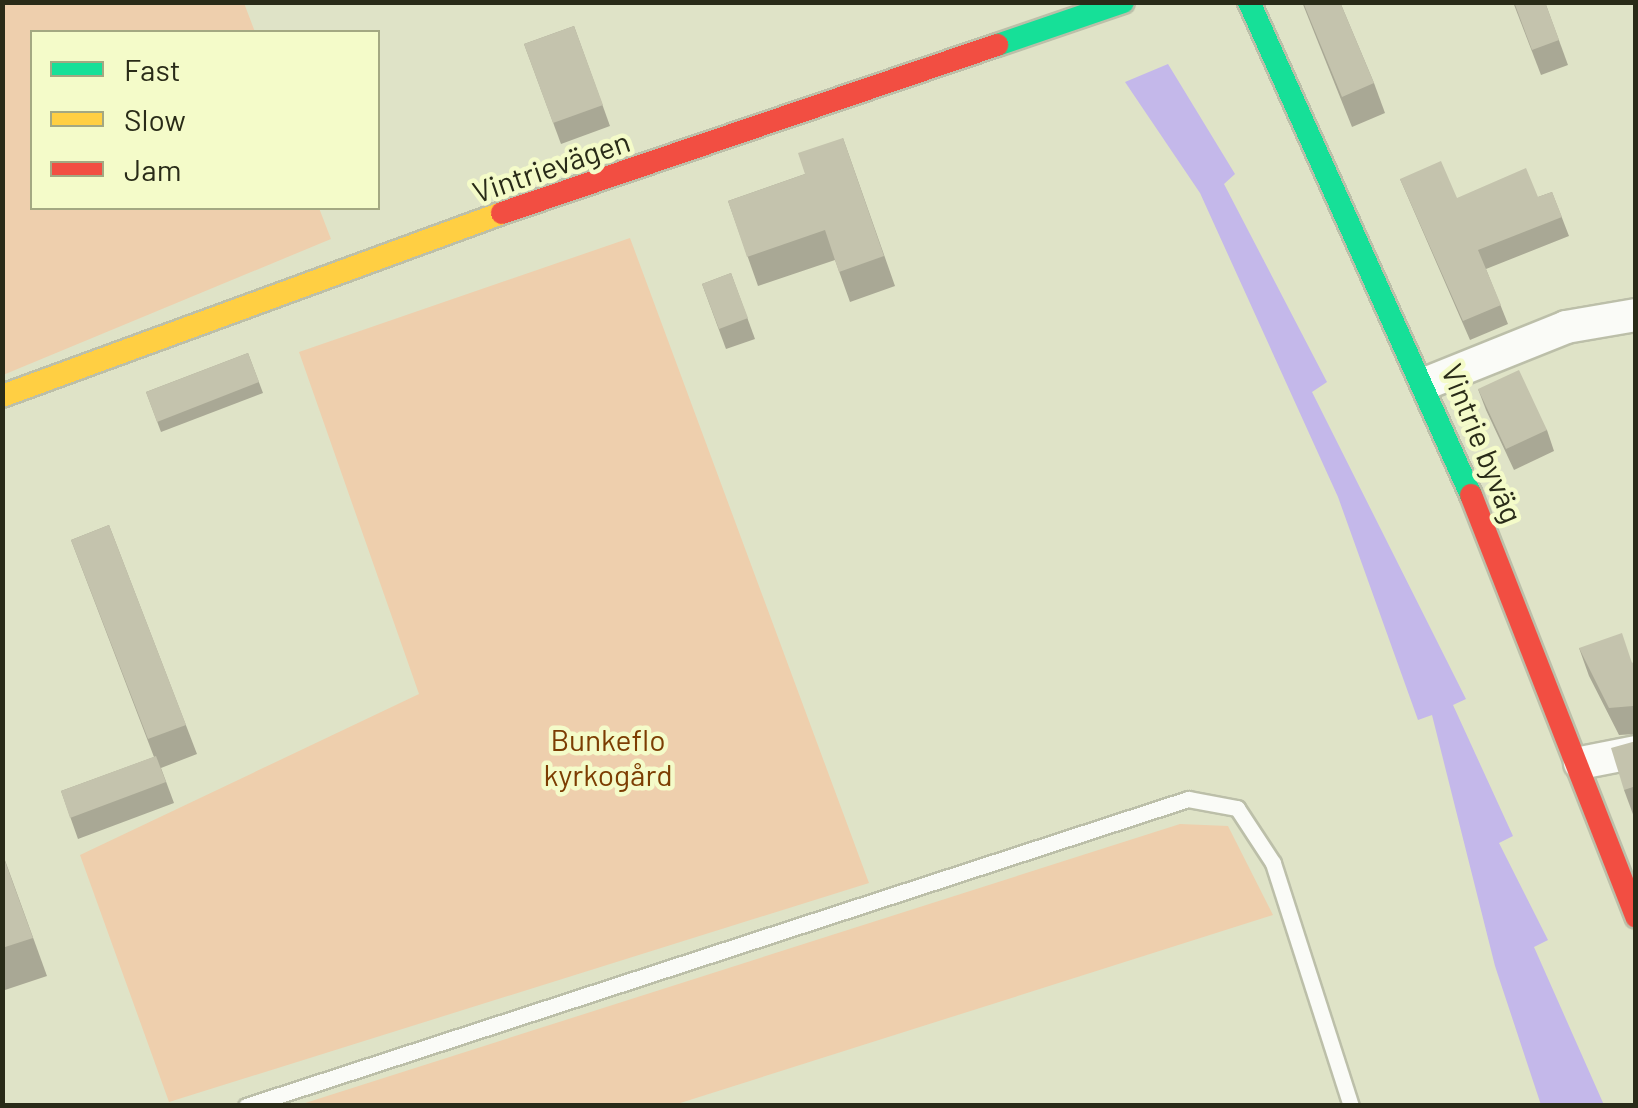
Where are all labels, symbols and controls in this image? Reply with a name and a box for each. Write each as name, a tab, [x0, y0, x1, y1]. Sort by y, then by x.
legend	[30, 30, 380, 210]
text: Fast	[124, 51, 181, 87]
text: Slow	[124, 101, 186, 137]
street label: Vintrievägen	[468, 122, 634, 210]
text: Jam	[124, 151, 181, 187]
street label: Vintrie byväg	[1435, 358, 1531, 528]
park label: Bunkeflo kyrkogård	[543, 721, 673, 792]

